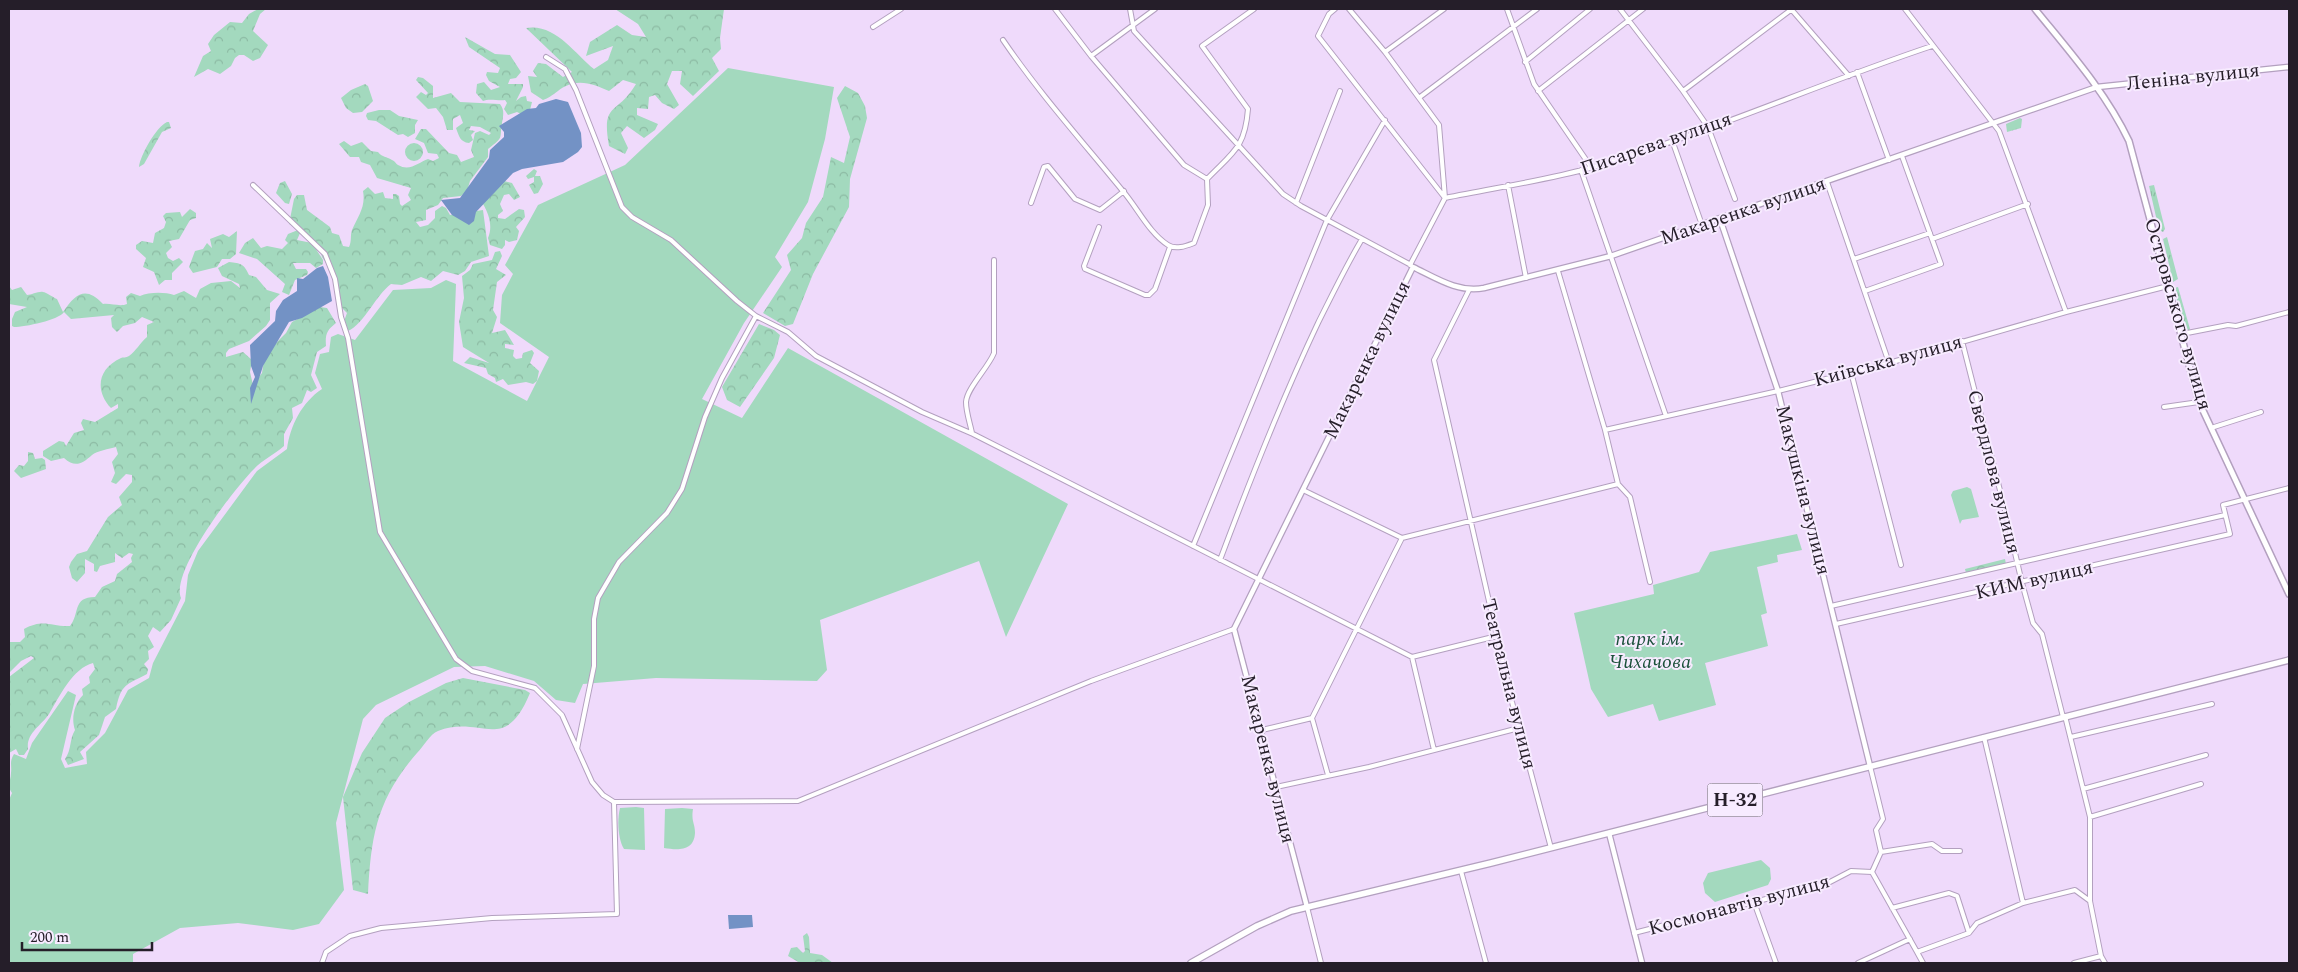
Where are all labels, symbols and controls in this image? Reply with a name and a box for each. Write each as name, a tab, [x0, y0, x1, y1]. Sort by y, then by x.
street label: Леніна вулиця	[2125, 55, 2261, 99]
street label: Писарєва вулиця	[1576, 104, 1736, 184]
street label: Макаренка вулиця	[1656, 169, 1830, 253]
street label: Островського вулиця	[2136, 214, 2220, 414]
street label: Макаренка вулиця	[1316, 276, 1418, 444]
street label: Київська вулиця	[1810, 327, 1966, 395]
street label: Свердлова вулиця	[1959, 387, 2029, 557]
street label: Макушкіна вулиця	[1767, 402, 1839, 578]
street label: КИМ вулиця	[1972, 552, 2096, 608]
street label: Театральна вулиця	[1473, 595, 1545, 773]
park label: парк ім. Чихачова	[1609, 624, 1691, 677]
street label: Макаренка вулиця	[1232, 671, 1304, 847]
road number: Н-32	[1708, 784, 1762, 816]
street label: Космонавтів вулиця	[1645, 866, 1833, 944]
scale bar	[22, 920, 152, 952]
text: 200 m	[30, 926, 69, 949]

